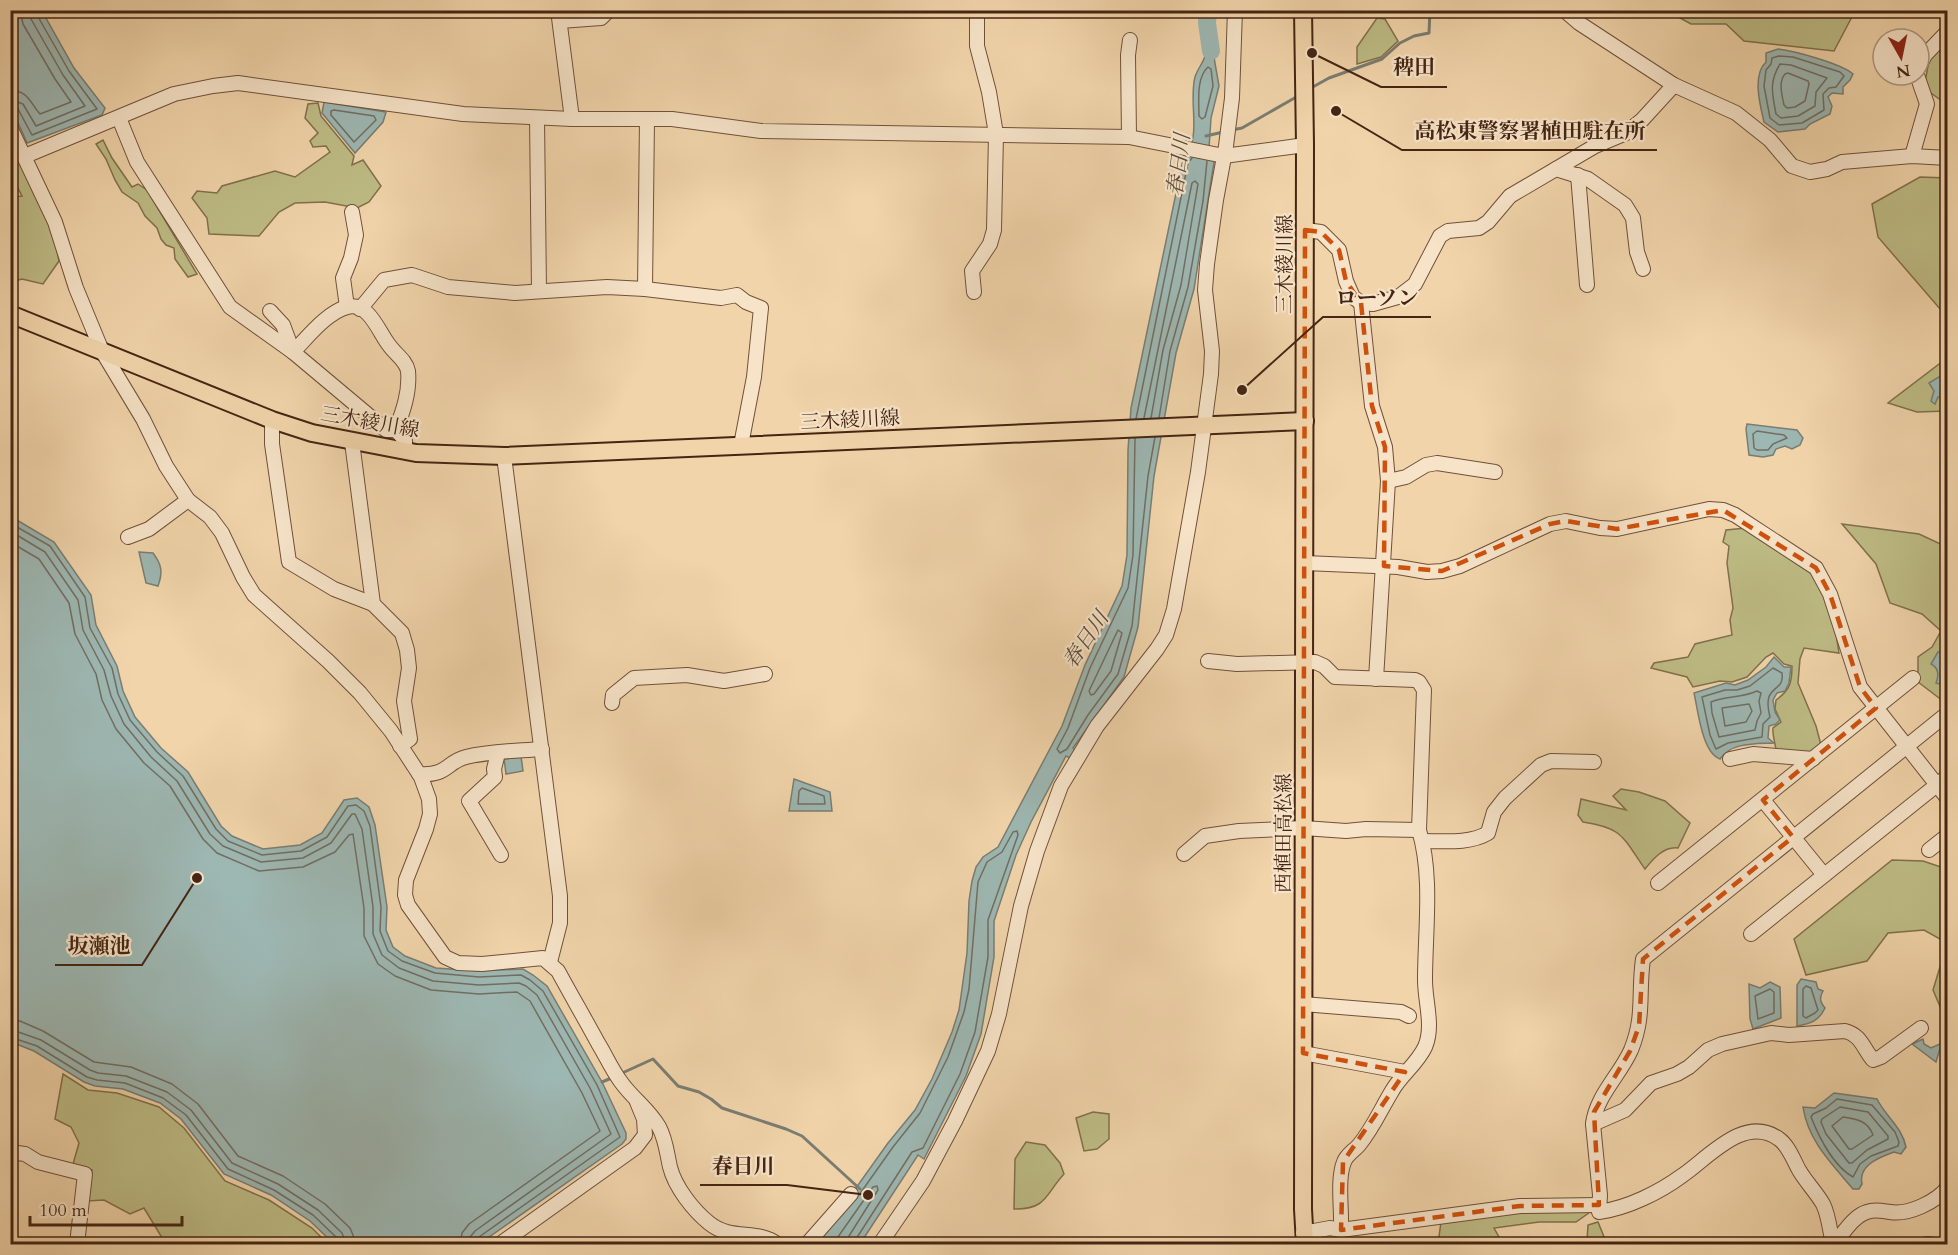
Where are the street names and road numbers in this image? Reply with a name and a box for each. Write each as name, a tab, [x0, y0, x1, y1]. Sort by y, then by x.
street label: 三木綾川線	[1271, 214, 1298, 314]
street label: 三木綾川線	[318, 400, 422, 444]
street label: 三木綾川線	[799, 404, 901, 436]
street label: 西植田高松線	[1270, 773, 1297, 893]

